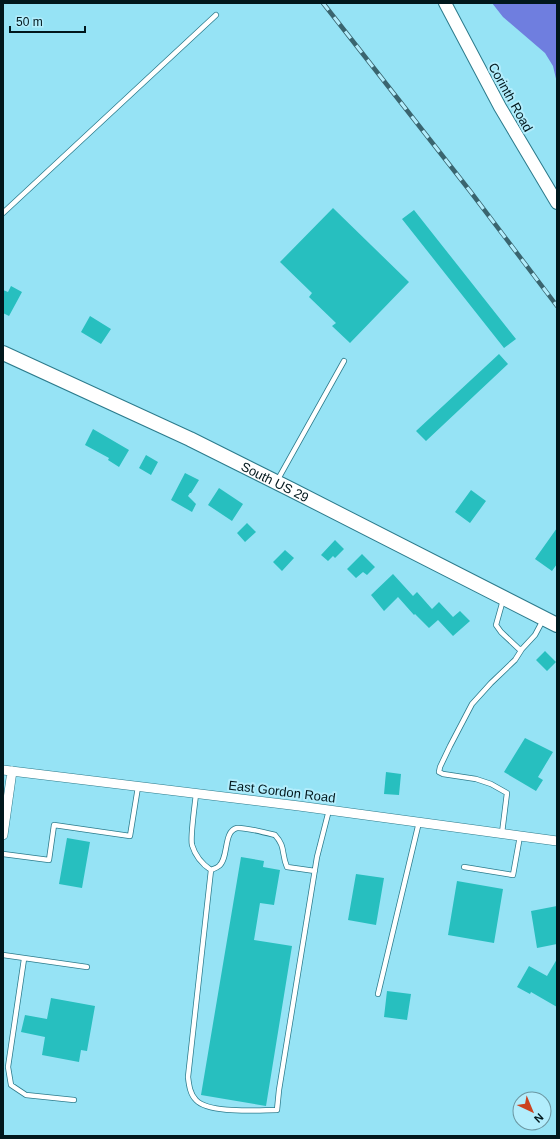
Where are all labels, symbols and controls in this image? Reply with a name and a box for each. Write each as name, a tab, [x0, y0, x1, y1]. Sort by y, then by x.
scale bar	[10, 8, 85, 34]
text: 50 m	[16, 15, 43, 29]
street label: Corinth Road	[485, 60, 536, 134]
street label: South US 29	[239, 459, 311, 505]
street label: East Gordon Road	[228, 777, 336, 806]
north arrow	[512, 1091, 552, 1131]
text: N	[532, 1111, 546, 1125]

